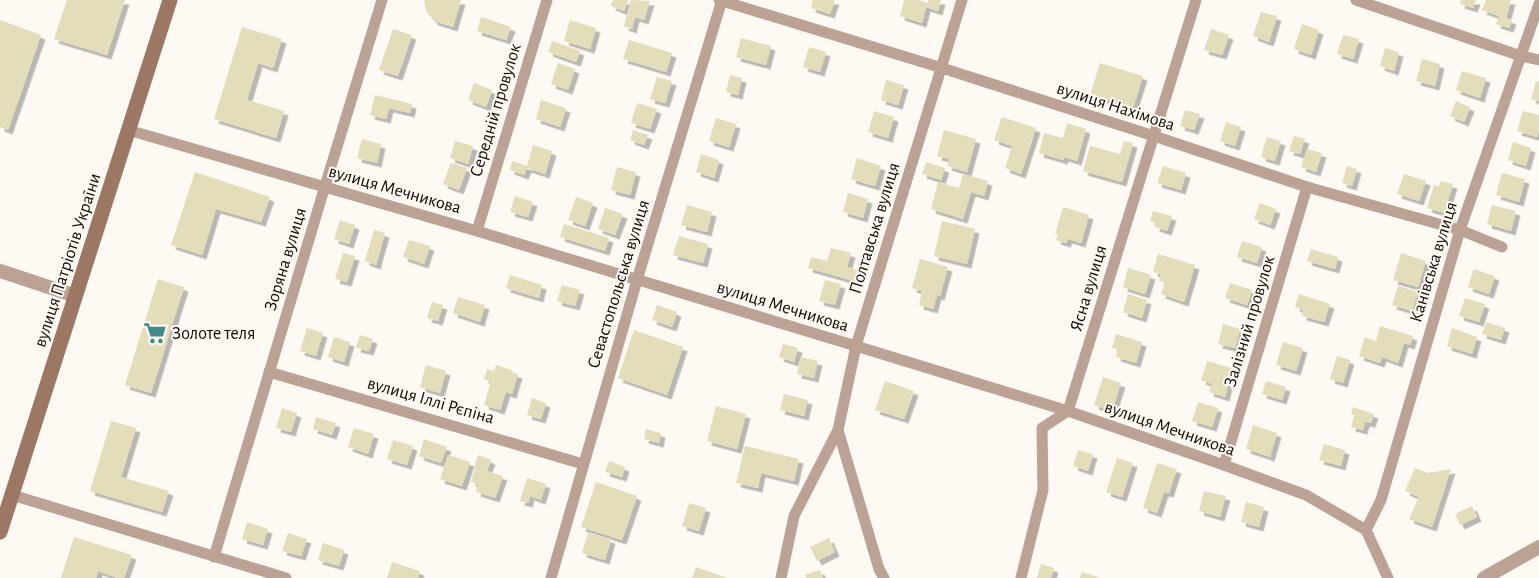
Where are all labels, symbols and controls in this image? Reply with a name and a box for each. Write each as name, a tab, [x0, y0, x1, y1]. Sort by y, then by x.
street label: Середній провулок	[467, 41, 525, 179]
street label: вулиця Нахімова	[1054, 79, 1177, 135]
street label: Полтавська вулиця	[846, 161, 903, 296]
street label: вулиця Мечникова	[326, 162, 463, 217]
street label: вулиця Патріотів України	[31, 171, 105, 350]
street label: Севастопольська вулиця	[585, 198, 653, 371]
street label: Канівська вулиця	[1407, 200, 1461, 325]
street label: Зоряна вулиця	[262, 206, 310, 313]
street label: Ясна вулиця	[1067, 243, 1111, 334]
street label: Залізний провулок	[1221, 253, 1279, 389]
street label: вулиця Мечникова	[715, 278, 851, 336]
supermarket icon: Золоте теля	[142, 320, 168, 346]
place label: Золоте теля	[172, 325, 255, 343]
street label: вулиця Іллі Рєпіна	[365, 374, 496, 428]
street label: вулиця Мечникова	[1102, 398, 1237, 460]

